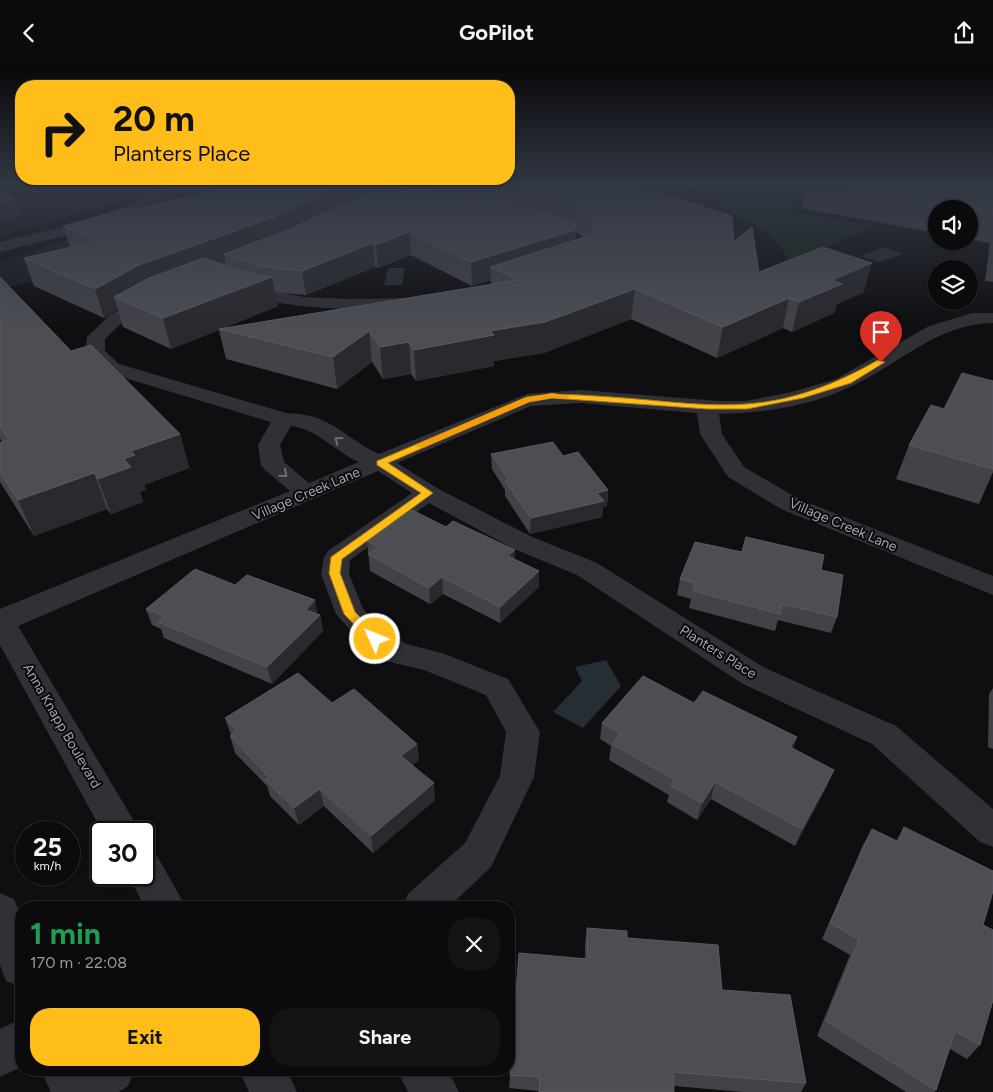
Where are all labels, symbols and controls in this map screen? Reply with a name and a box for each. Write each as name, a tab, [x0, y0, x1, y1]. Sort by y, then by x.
icon: back	[15, 19, 43, 47]
text: GoPilot	[459, 19, 534, 46]
icon: share	[950, 19, 978, 47]
text: 20 m	[113, 98, 195, 140]
icon: right	[30, 100, 95, 165]
text: Planters Place	[113, 140, 250, 167]
map controls	[928, 200, 978, 310]
button: sound	[928, 200, 978, 250]
button: layers	[928, 260, 978, 310]
pin	[860, 311, 902, 362]
icon: arrive	[867, 318, 895, 346]
one-way arrow	[335, 437, 344, 445]
street label: Village Creek Lane	[249, 463, 363, 524]
one-way arrow	[278, 469, 287, 477]
street label: Village Creek Lane	[786, 495, 900, 556]
position arrow	[348, 612, 400, 664]
street label: Planters Place	[676, 622, 760, 683]
street label: Anna Knapp Boulevard	[19, 661, 105, 791]
speed limit sign: 30	[90, 821, 155, 886]
text: 25	[33, 832, 62, 862]
text: km/h	[34, 859, 61, 873]
text: 1 min	[30, 915, 101, 952]
button: close	[448, 918, 500, 970]
text: 170 m · 22:08	[30, 953, 127, 972]
button: Exit	[30, 1008, 260, 1066]
button: Share	[270, 1008, 500, 1066]

